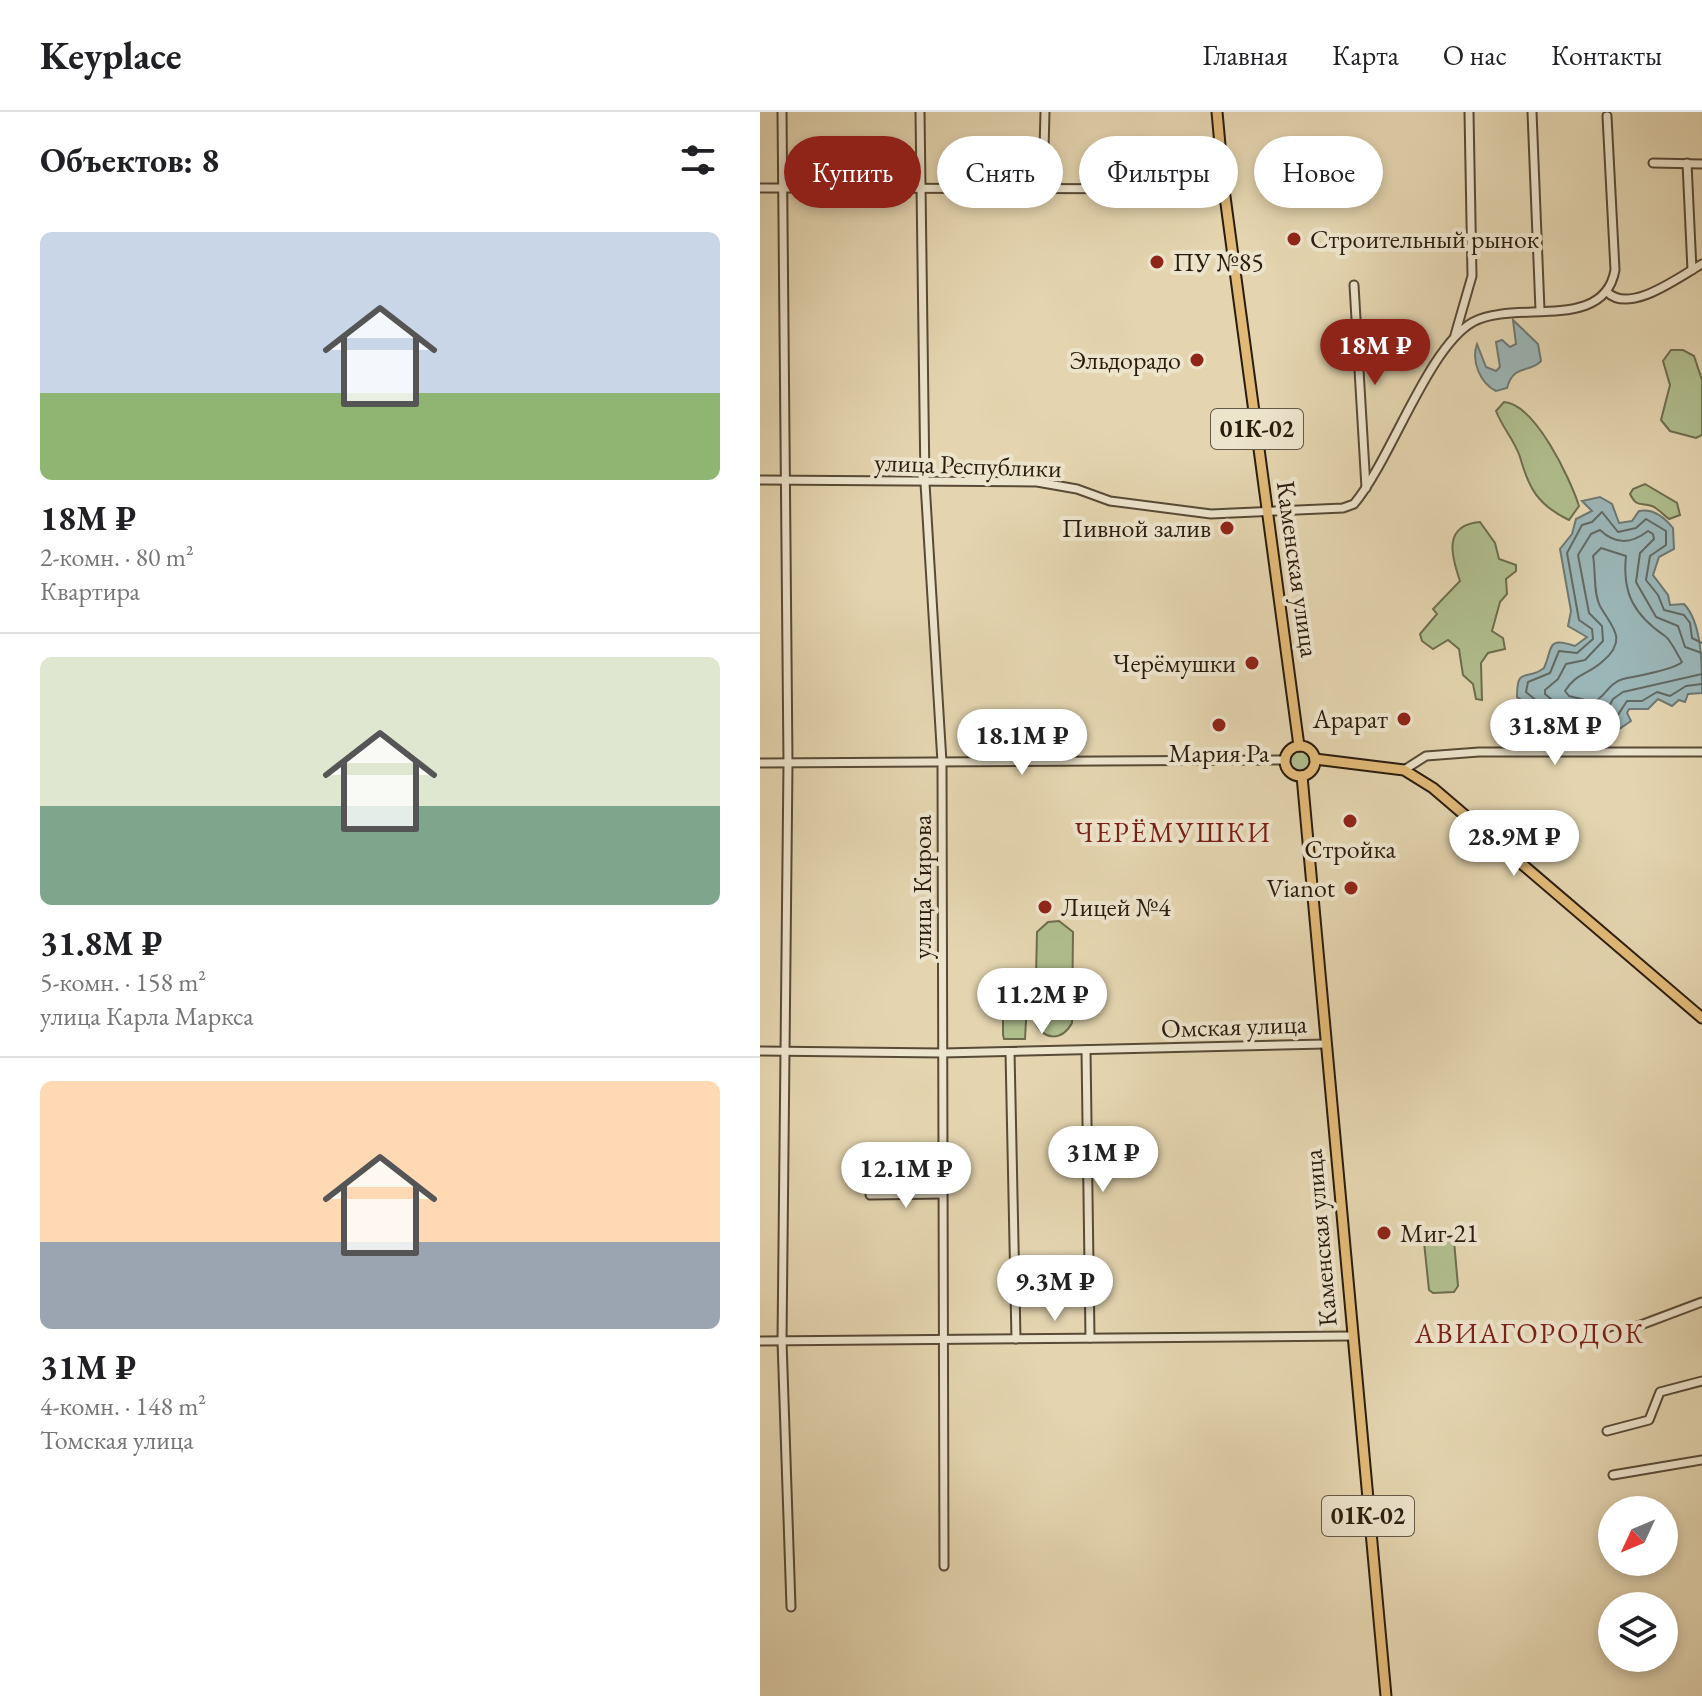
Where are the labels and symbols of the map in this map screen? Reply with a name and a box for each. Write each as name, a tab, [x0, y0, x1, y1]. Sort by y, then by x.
place label: Строительный рынок	[1310, 222, 1540, 256]
marker: Строительный рынок	[1285, 230, 1303, 248]
place label: ПУ №85	[1173, 245, 1264, 279]
marker: ПУ №85	[1148, 253, 1166, 271]
pin: 18M ₽	[1319, 319, 1431, 387]
place label: Эльдорадо	[1069, 343, 1181, 377]
marker: Эльдорадо	[1188, 351, 1206, 369]
road number: 01К-02	[1211, 409, 1303, 449]
street label: улица Республики	[874, 445, 1063, 485]
street label: Каменская улица	[1269, 479, 1327, 660]
place label: Пивной залив	[1062, 511, 1211, 545]
marker: Пивной залив	[1218, 519, 1236, 537]
place label: Черёмушки	[1113, 646, 1236, 680]
marker: Черёмушки	[1243, 654, 1261, 672]
pin: 31.8M ₽	[1481, 699, 1629, 767]
place label: Арарат	[1312, 702, 1388, 736]
pin: 18.1M ₽	[948, 709, 1096, 777]
marker: Арарат	[1395, 710, 1413, 728]
marker: Мария Ра	[1210, 716, 1228, 734]
place label: Мария Ра	[1169, 736, 1270, 770]
pin: 28.9M ₽	[1440, 810, 1588, 878]
marker: Стройка	[1341, 812, 1359, 830]
street label: улица Кирова	[905, 814, 939, 959]
district label: ЧЕРЁМУШКИ	[1074, 814, 1272, 850]
place label: Стройка	[1304, 832, 1396, 866]
place label: Vianot	[1267, 871, 1335, 905]
marker: Vianot	[1342, 879, 1360, 897]
place label: Лицей №4	[1061, 890, 1171, 924]
marker: Лицей №4	[1036, 898, 1054, 916]
pin: 11.2M ₽	[968, 968, 1116, 1036]
street label: Омская улица	[1160, 1006, 1308, 1046]
pin: 31M ₽	[1047, 1126, 1159, 1194]
pin: 12.1M ₽	[832, 1142, 980, 1210]
street label: Каменская улица	[1295, 1147, 1345, 1328]
place label: Миг-21	[1400, 1216, 1478, 1250]
marker: Миг-21	[1375, 1224, 1393, 1242]
pin: 9.3M ₽	[990, 1255, 1120, 1323]
district label: АВИАГОРОДОК	[1414, 1315, 1645, 1351]
road number: 01К-02	[1322, 1496, 1414, 1536]
north arrow	[1598, 1496, 1678, 1576]

